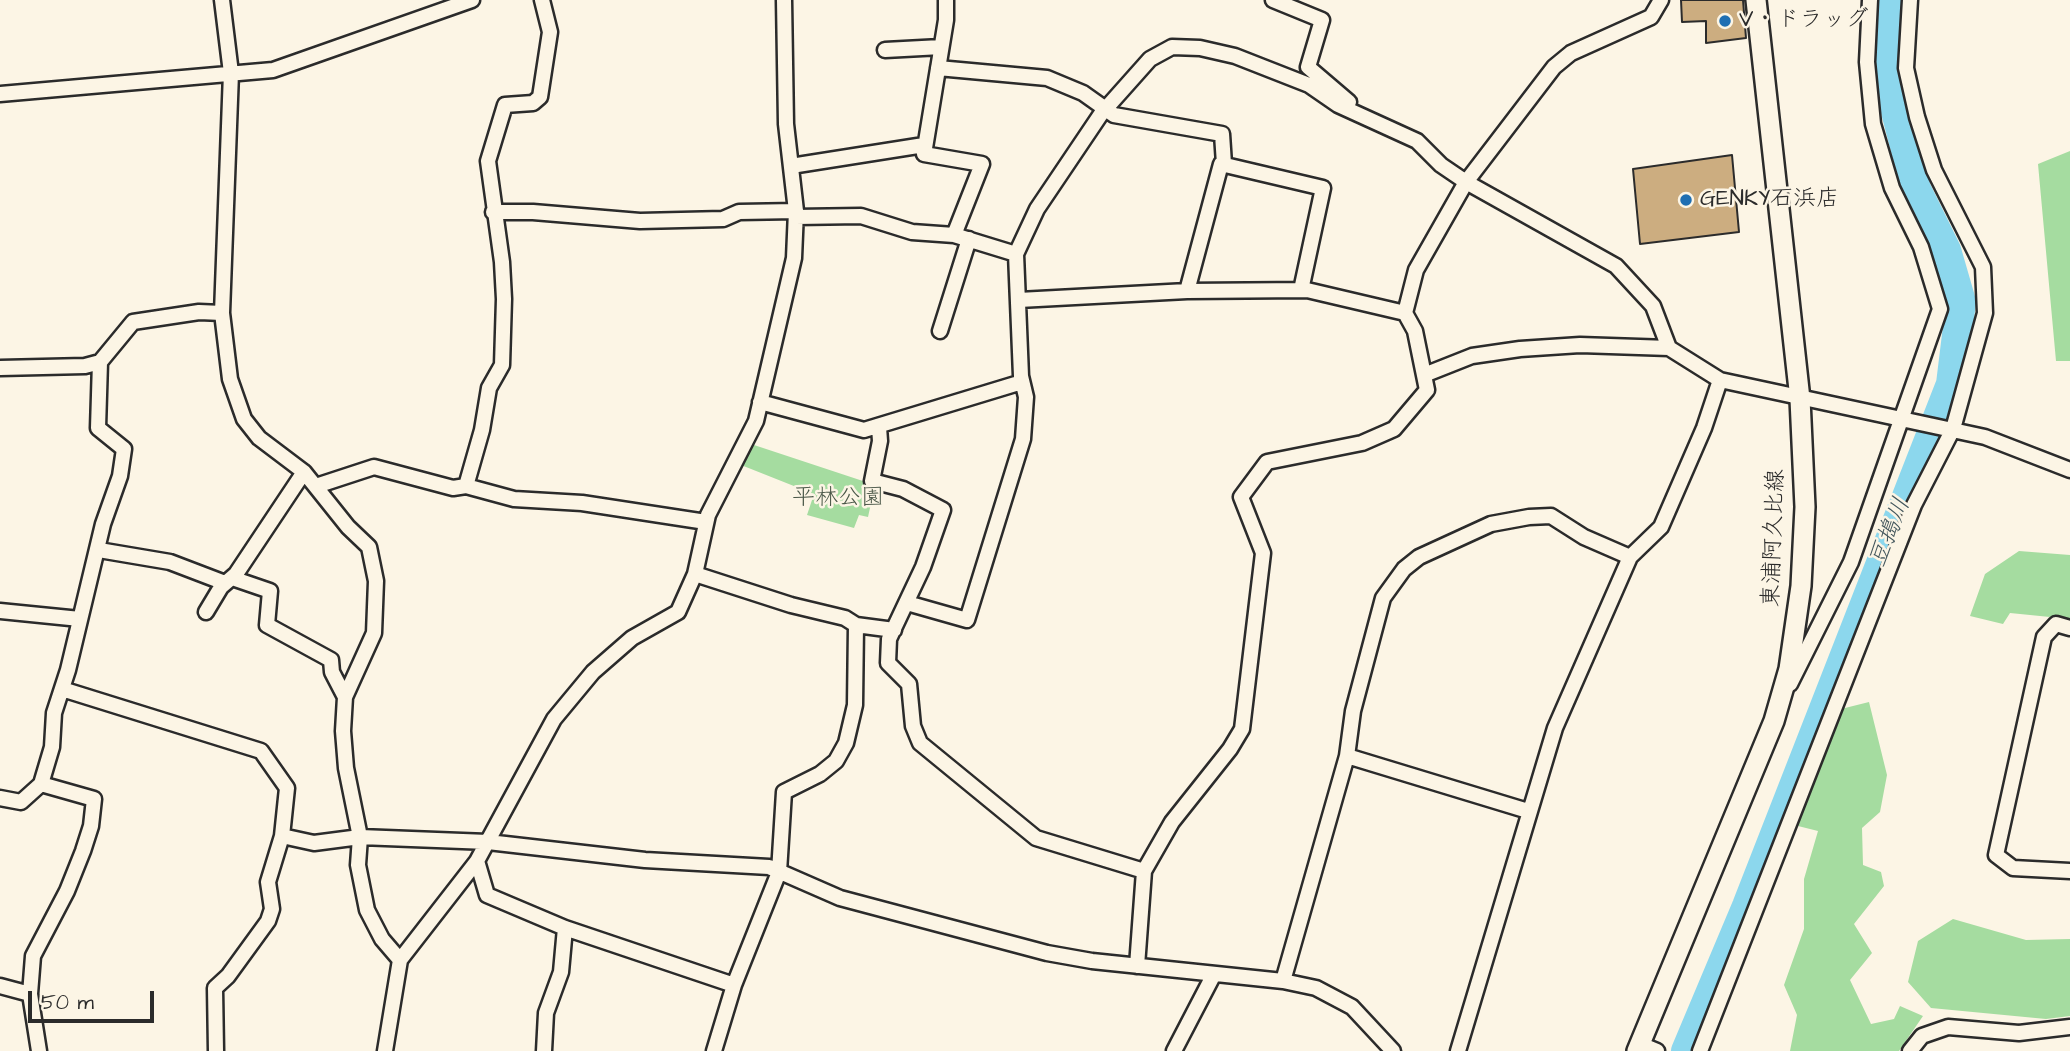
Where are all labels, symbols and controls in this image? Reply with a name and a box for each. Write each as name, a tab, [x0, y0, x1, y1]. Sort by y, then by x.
place label: V・ドラッグ	[1739, 7, 1868, 35]
marker: V・ドラッグ	[1717, 13, 1733, 29]
place label: GENKY石浜店	[1700, 186, 1839, 214]
marker: GENKY石浜店	[1678, 192, 1694, 208]
street label: 東浦阿久比線	[1759, 469, 1791, 607]
park label: 平林公園	[792, 485, 884, 513]
water label: 豆搗川	[1864, 494, 1918, 572]
scale bar	[32, 978, 158, 1022]
text: 50 m	[41, 988, 94, 1017]

